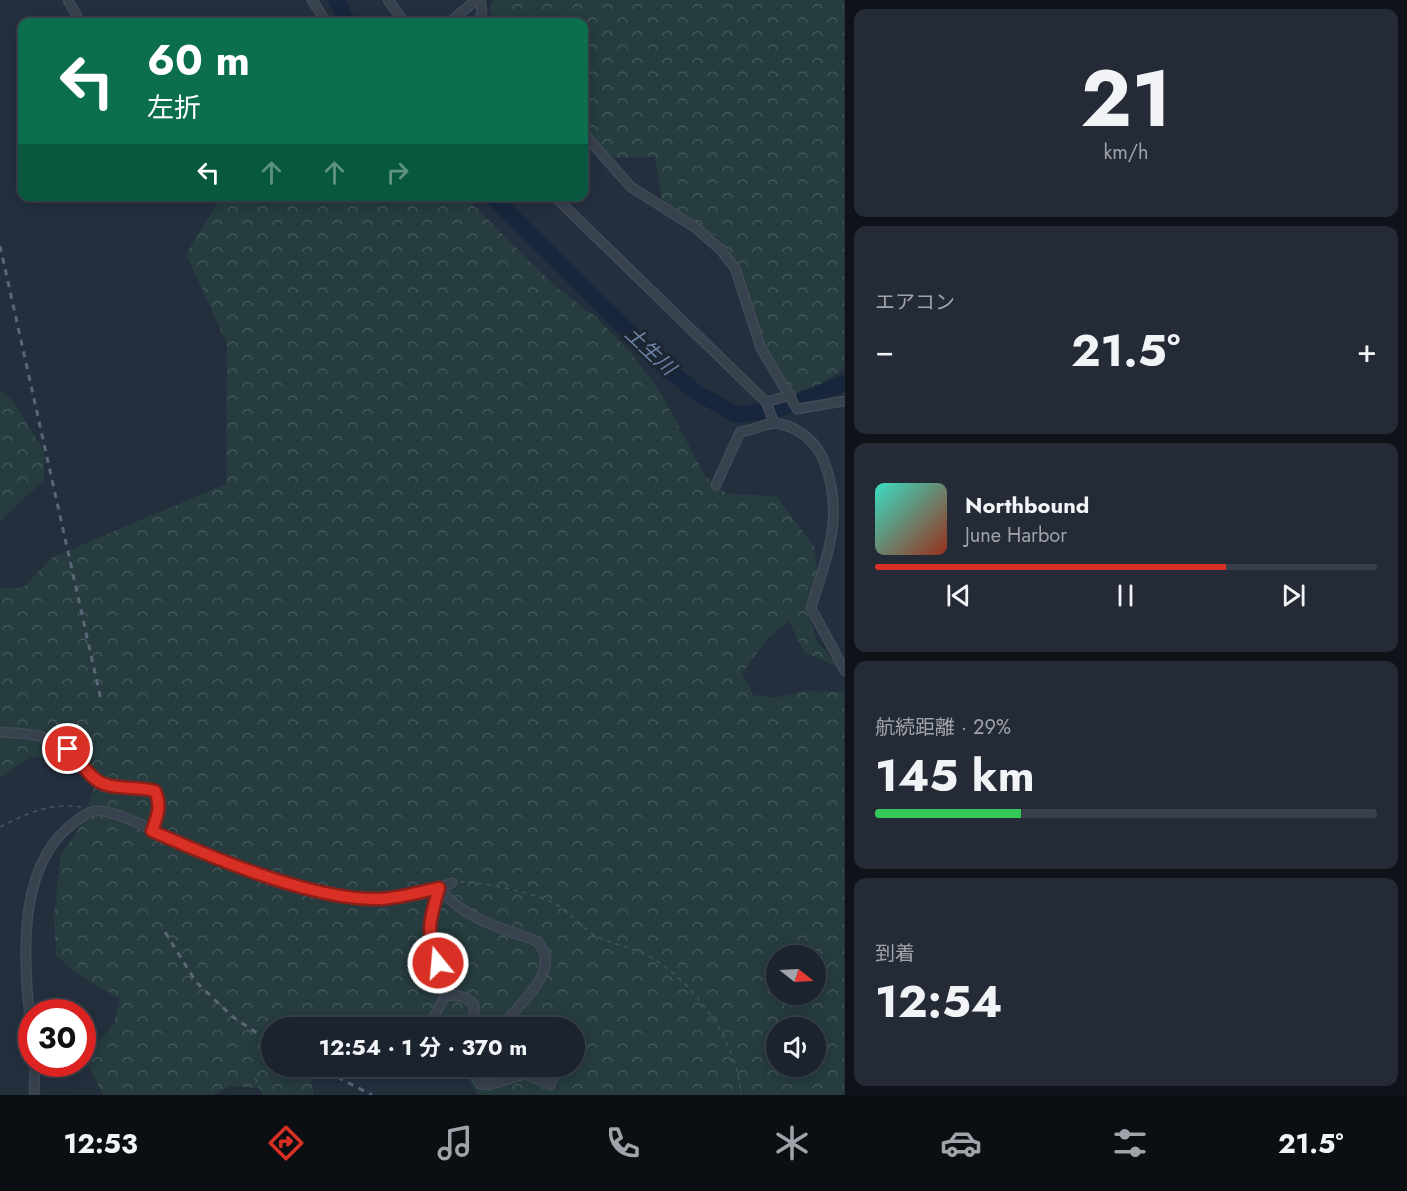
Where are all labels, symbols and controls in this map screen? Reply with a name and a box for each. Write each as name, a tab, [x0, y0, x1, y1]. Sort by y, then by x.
text: 60 m	[147, 30, 250, 91]
icon: left	[48, 42, 126, 120]
text: 21	[1081, 43, 1171, 155]
text: 左折	[147, 88, 201, 127]
text: km/h	[1103, 138, 1149, 167]
icon: left	[192, 156, 225, 189]
icon: ahead	[255, 156, 288, 189]
icon: ahead	[318, 156, 351, 189]
icon: right	[381, 156, 414, 189]
text: エアコン	[875, 288, 955, 317]
text: 21.5°	[1071, 318, 1180, 383]
water label: 土生川	[618, 320, 683, 383]
text: −	[875, 327, 894, 374]
text: +	[1357, 327, 1377, 374]
text: Northbound	[965, 489, 1089, 521]
text: June Harbor	[965, 521, 1067, 550]
icon: previous	[942, 579, 975, 612]
icon: pause	[1109, 579, 1142, 612]
icon: next	[1277, 579, 1310, 612]
text: 航続距離 · 29%	[875, 713, 1011, 742]
pin	[42, 723, 93, 774]
icon: arrive	[51, 732, 84, 765]
text: 145 km	[875, 743, 1035, 808]
position arrow	[406, 931, 470, 995]
text: 到着	[875, 939, 915, 968]
north arrow	[766, 945, 826, 1005]
map controls	[766, 945, 826, 1077]
text: 12:54	[875, 969, 1002, 1034]
speed limit sign: 30	[18, 999, 96, 1077]
button: sound	[766, 1017, 826, 1077]
text: 12:54 · 1 分 · 370 m	[319, 1031, 527, 1063]
icon: directions	[265, 1122, 307, 1164]
icon: music	[434, 1122, 476, 1164]
icon: phone	[602, 1122, 644, 1164]
icon: climate	[771, 1122, 813, 1164]
icon: car	[940, 1122, 982, 1164]
icon: filters	[1109, 1122, 1151, 1164]
text: 12:53	[63, 1124, 138, 1163]
text: 21.5°	[1278, 1124, 1344, 1163]

